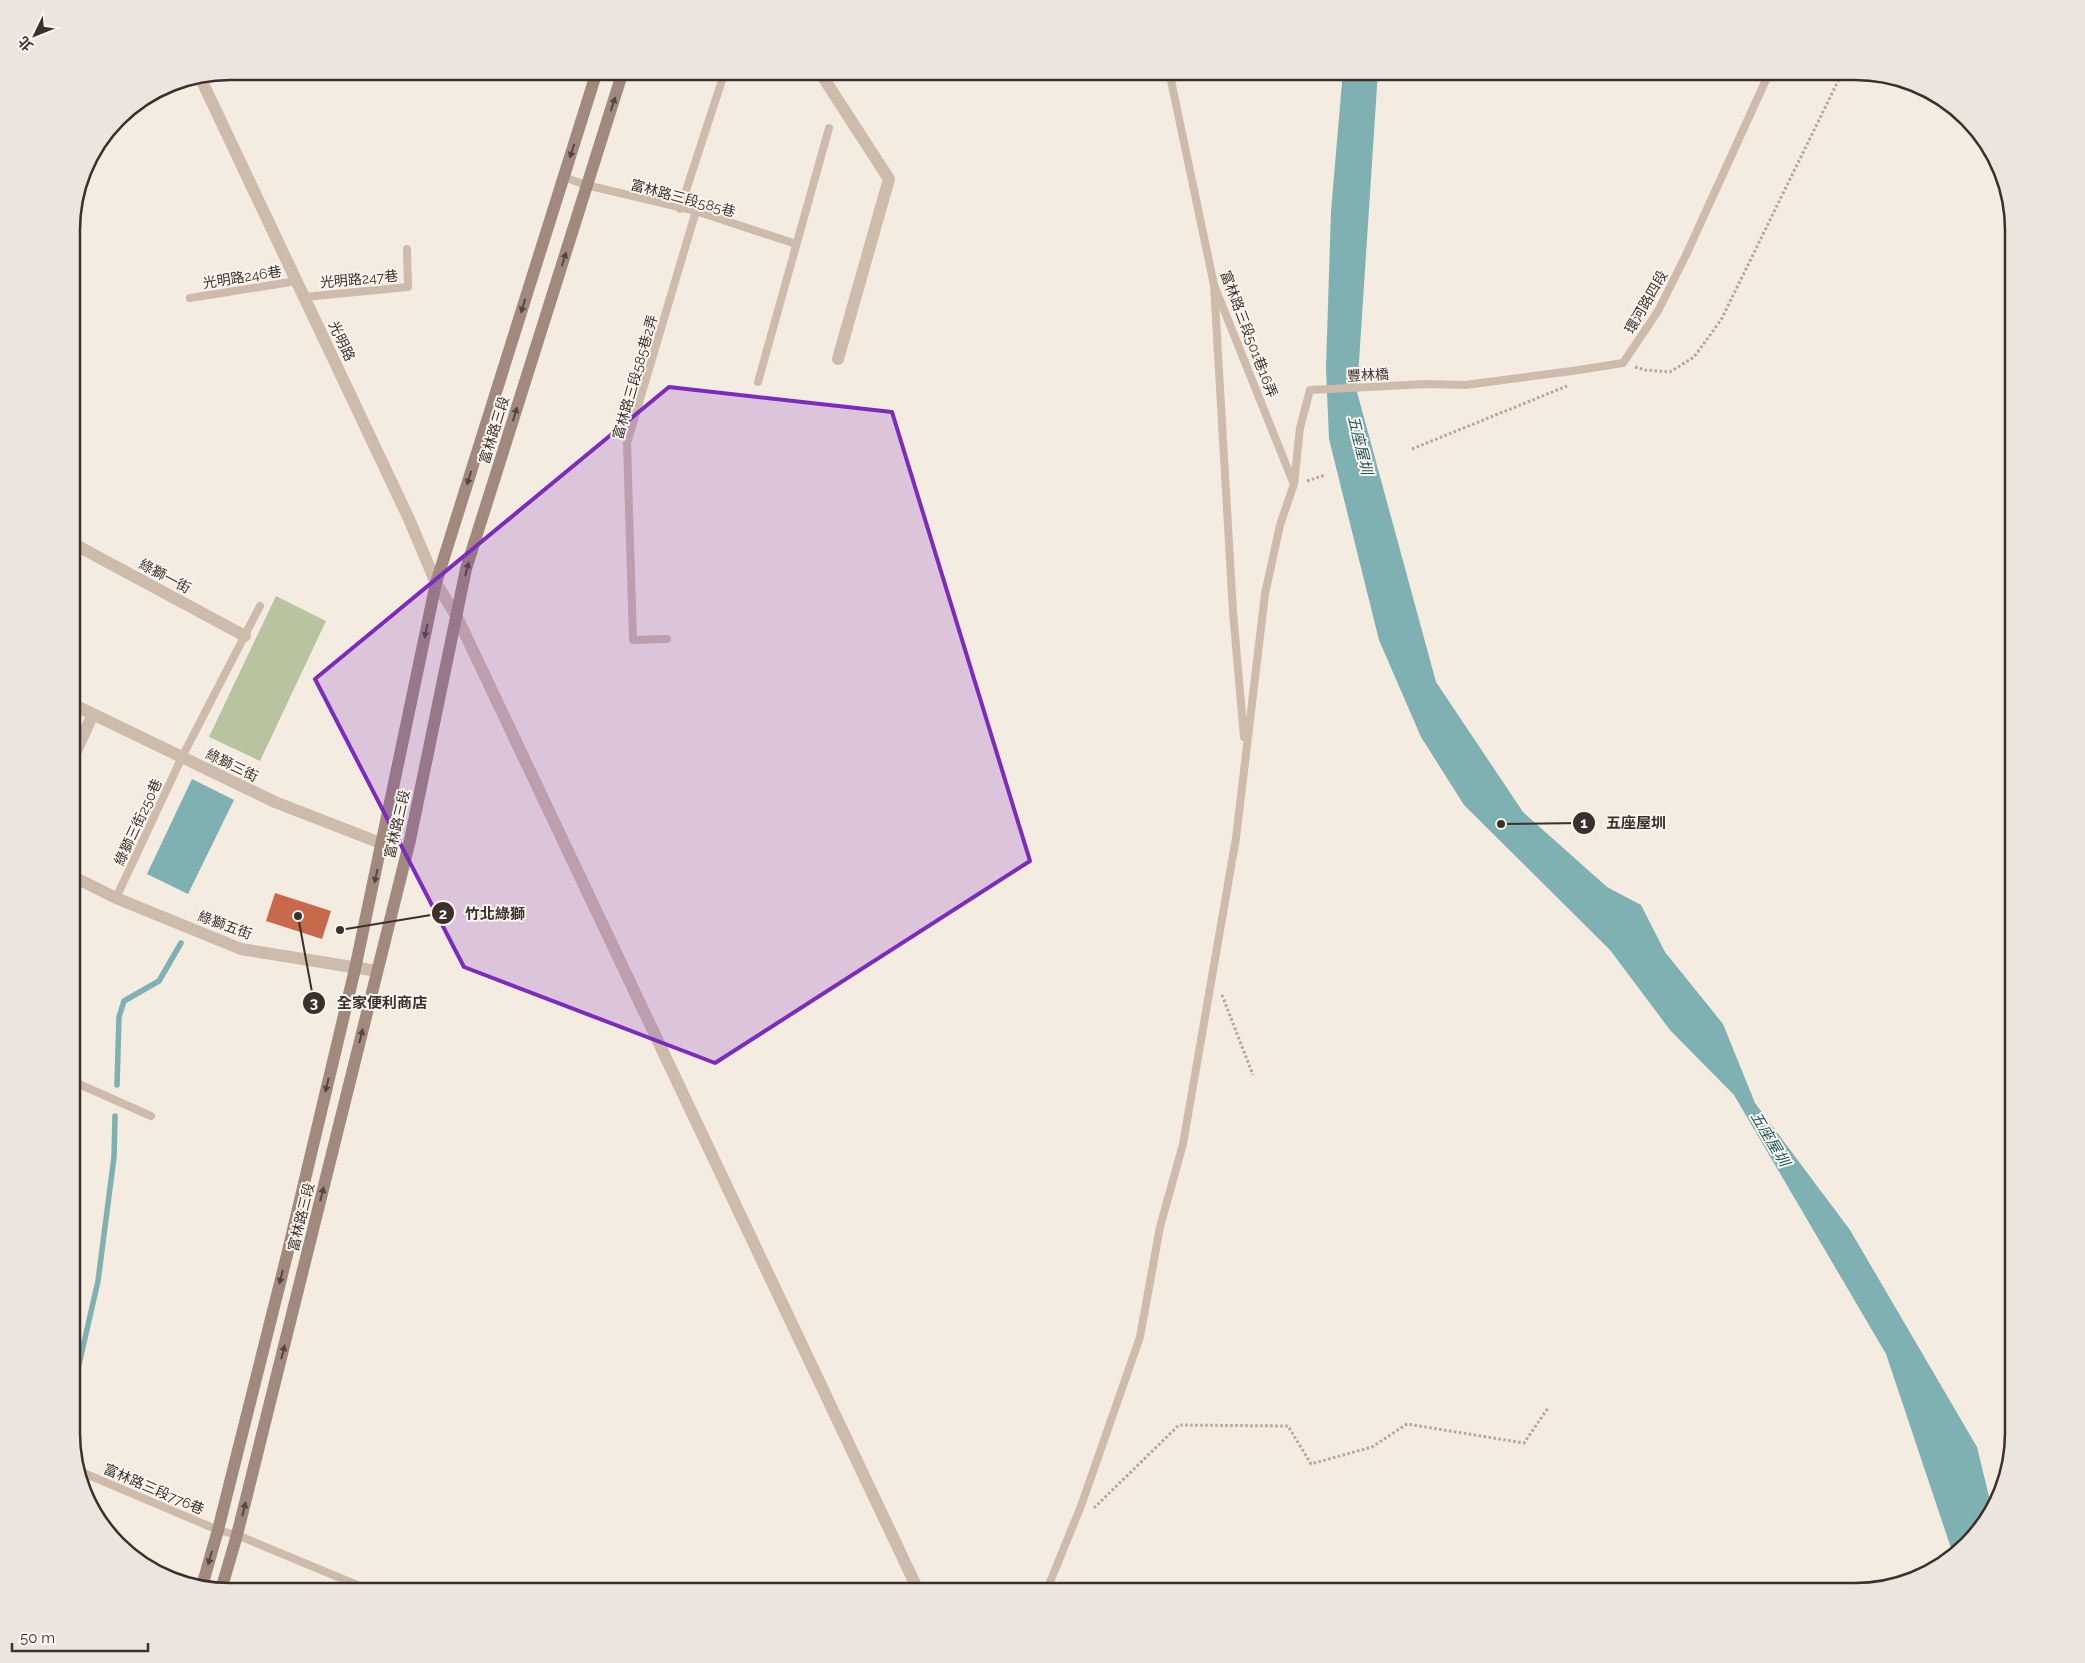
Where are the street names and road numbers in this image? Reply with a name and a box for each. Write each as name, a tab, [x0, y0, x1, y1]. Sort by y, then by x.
street label: 富林路三段585巷	[629, 176, 737, 220]
street label: 光明路246巷	[202, 263, 282, 291]
street label: 光明路247巷	[319, 268, 399, 290]
street label: 富林路三段501巷16弄	[1217, 268, 1281, 400]
street label: 環河路四段	[1622, 268, 1670, 336]
street label: 富林路三段585巷2弄	[610, 313, 660, 441]
street label: 光明路	[326, 319, 358, 363]
street label: 豐林橋	[1347, 366, 1389, 384]
street label: 富林路三段	[476, 394, 512, 466]
street label: 綠獅一街	[137, 556, 193, 596]
street label: 綠獅三街	[203, 746, 261, 784]
street label: 綠獅三街250巷	[111, 776, 165, 868]
street label: 富林路三段	[381, 788, 413, 860]
street label: 綠獅五街	[196, 908, 254, 942]
street label: 富林路三段	[285, 1181, 317, 1253]
street label: 富林路三段776巷	[101, 1461, 207, 1517]

